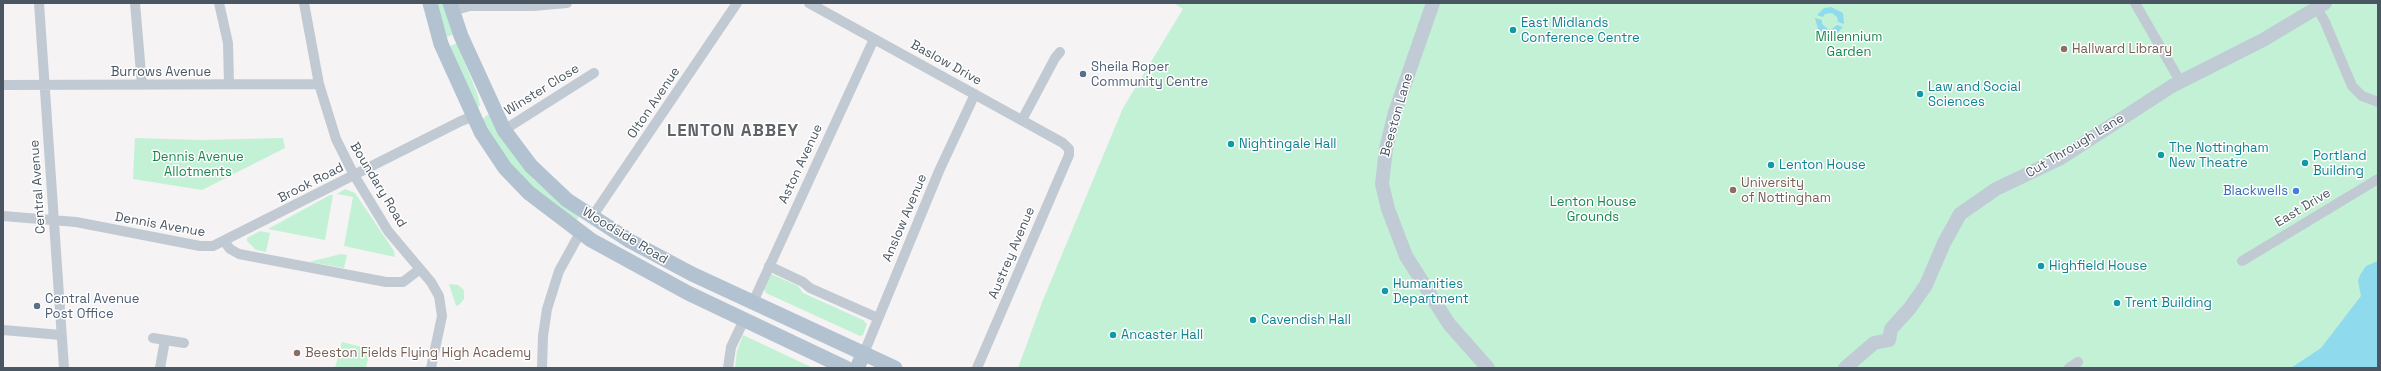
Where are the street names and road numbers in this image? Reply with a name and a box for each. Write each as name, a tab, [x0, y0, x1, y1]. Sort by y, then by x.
street label: Baslow Drive	[908, 37, 984, 89]
street label: Winster Close	[502, 61, 582, 119]
street label: Burrows Avenue	[111, 64, 211, 80]
street label: Olton Avenue	[624, 64, 684, 142]
street label: Beeston Lane	[1378, 72, 1416, 158]
street label: Cut Through Lane	[2023, 111, 2127, 181]
street label: Aston Avenue	[776, 122, 826, 206]
street label: Central Avenue	[27, 139, 49, 235]
street label: Boundary Road	[346, 140, 410, 230]
street label: Brook Road	[276, 160, 346, 206]
street label: Anslow Avenue	[880, 172, 930, 264]
street label: East Drive	[2272, 185, 2334, 231]
street label: Woodside Road	[579, 204, 671, 268]
street label: Austrey Avenue	[986, 205, 1038, 301]
street label: Dennis Avenue	[114, 209, 206, 241]

